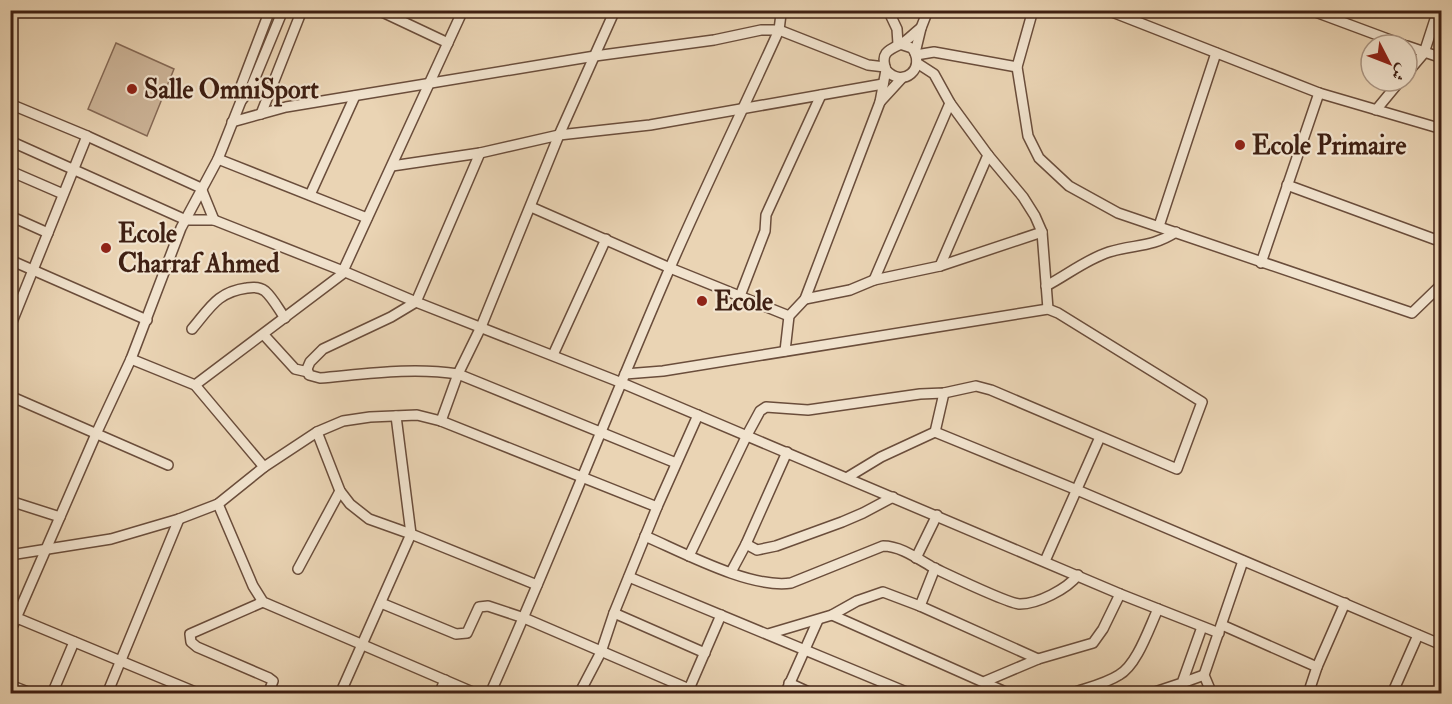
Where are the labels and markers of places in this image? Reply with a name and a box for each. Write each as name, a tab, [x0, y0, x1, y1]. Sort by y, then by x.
place label: Salle OmniSport	[144, 74, 319, 107]
marker: Salle OmniSport	[125, 82, 139, 96]
place label: Ecole Primaire	[1252, 130, 1406, 162]
marker: Ecole Primaire	[1233, 138, 1247, 152]
place label: Ecole Charraf Ahmed	[118, 218, 279, 280]
marker: Ecole Charraf Ahmed	[99, 241, 113, 255]
place label: Ecole	[714, 286, 773, 318]
marker: Ecole	[695, 294, 709, 308]

